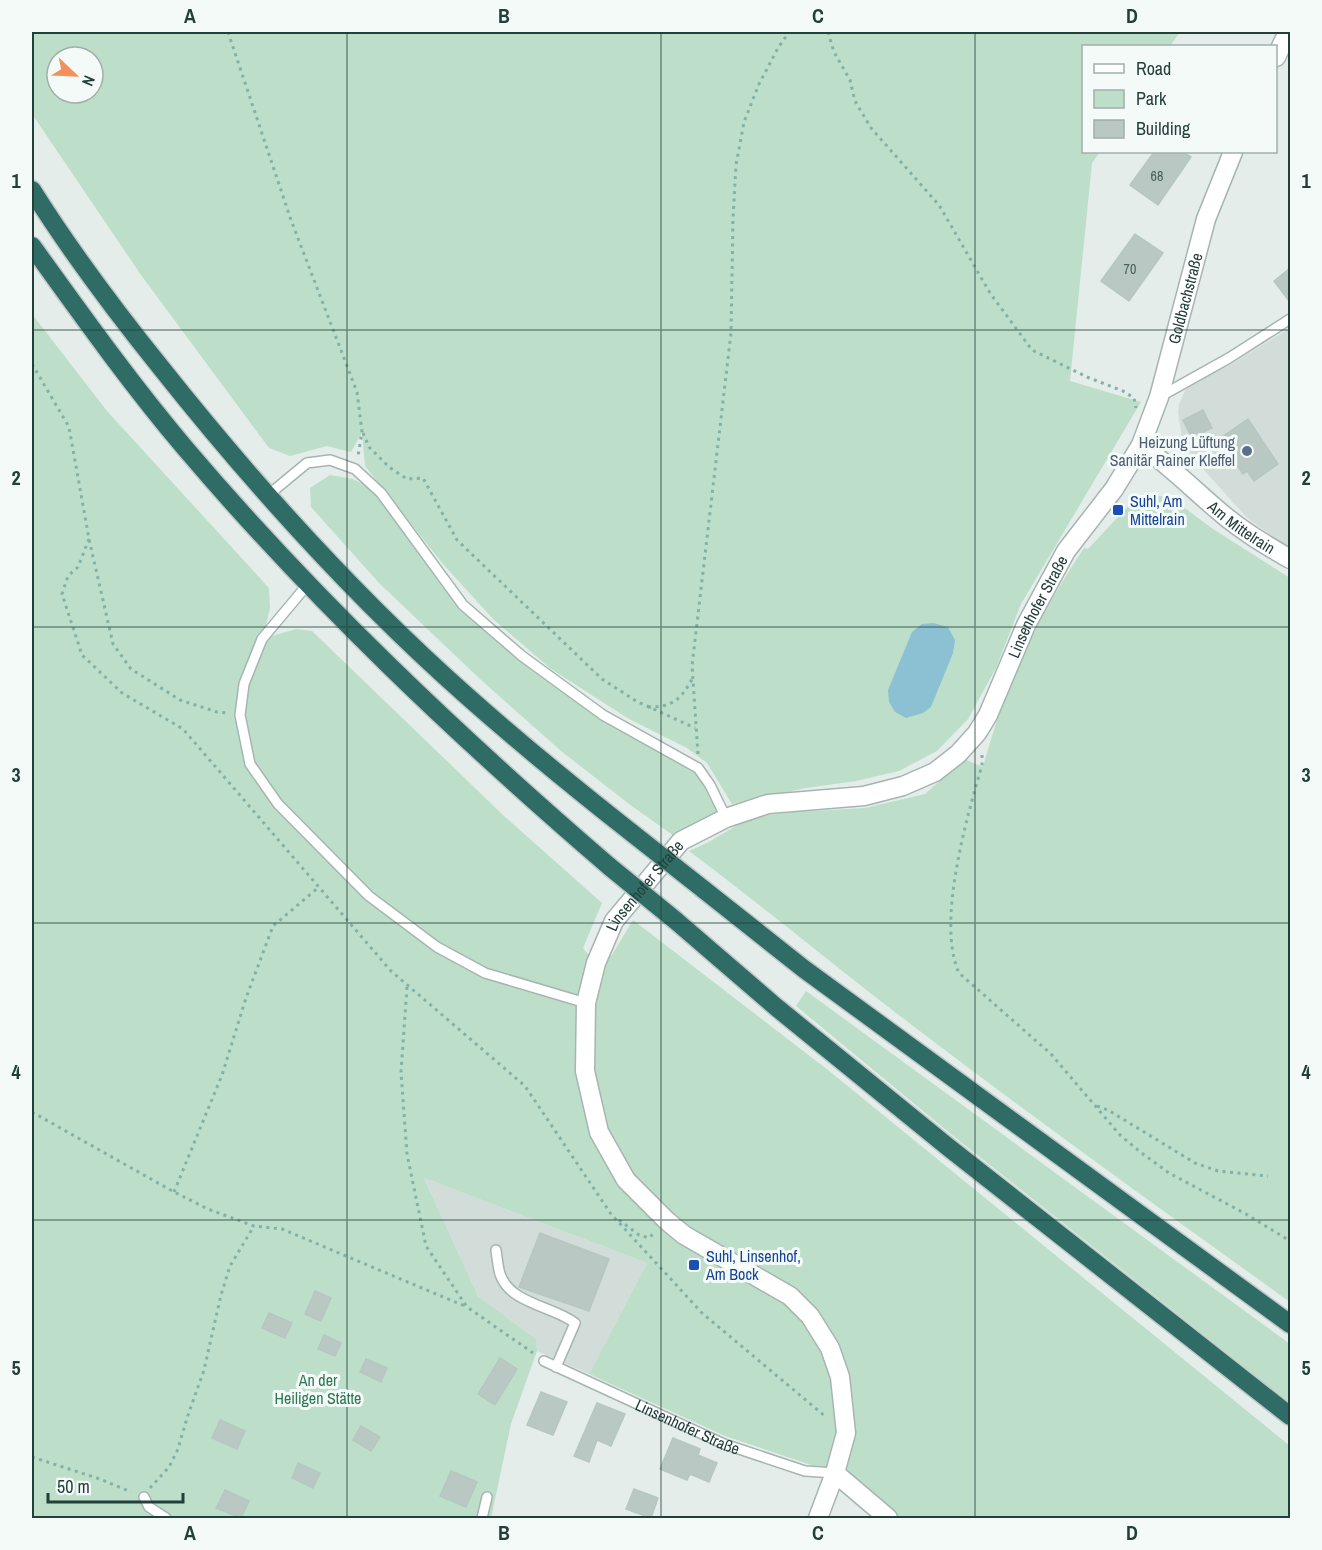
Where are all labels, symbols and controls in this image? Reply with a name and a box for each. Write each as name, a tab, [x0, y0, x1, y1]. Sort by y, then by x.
text: A	[184, 2, 196, 29]
text: B	[498, 2, 510, 29]
text: C	[812, 2, 824, 29]
text: D	[1126, 2, 1138, 29]
north arrow	[45, 45, 105, 105]
legend	[1082, 45, 1277, 153]
text: Road	[1136, 56, 1171, 81]
text: N	[77, 72, 101, 90]
text: Park	[1136, 86, 1167, 111]
text: Building	[1136, 116, 1191, 141]
text: 1	[11, 167, 21, 194]
house number: 68	[1151, 167, 1163, 185]
text: 1	[1301, 167, 1311, 194]
street label: Goldbachstraße	[1163, 250, 1208, 346]
house number: 70	[1124, 260, 1136, 278]
place label: Heizung Lüftung Sanitär Rainer Kleffel	[1110, 431, 1236, 471]
marker: Heizung Lüftung Sanitär Rainer Kleffel	[1240, 444, 1254, 458]
text: 2	[11, 464, 21, 491]
text: 2	[1301, 464, 1311, 491]
place label: Suhl, Am Mittelrain	[1130, 490, 1185, 530]
street label: Am Mittelrain	[1202, 495, 1279, 559]
marker: Suhl, Am Mittelrain	[1111, 503, 1125, 517]
street label: Linsenhofer Straße	[1002, 551, 1073, 661]
text: 3	[11, 761, 21, 788]
text: 3	[1301, 761, 1311, 788]
street label: Linsenhofer Straße	[600, 835, 688, 934]
text: 4	[11, 1058, 21, 1085]
text: 4	[1301, 1058, 1311, 1085]
place label: Suhl, Linsenhof, Am Bock	[705, 1245, 801, 1285]
marker: Suhl, Linsenhof, Am Bock	[687, 1258, 701, 1272]
text: 5	[11, 1354, 21, 1381]
text: 5	[1301, 1354, 1311, 1381]
park label: An der Heiligen Stätte	[275, 1369, 361, 1409]
street label: Linsenhofer Straße	[632, 1394, 743, 1459]
scale bar	[48, 1466, 183, 1504]
text: 50 m	[57, 1474, 90, 1499]
text: A	[184, 1519, 196, 1546]
text: B	[498, 1519, 510, 1546]
text: C	[812, 1519, 824, 1546]
text: D	[1126, 1519, 1138, 1546]

